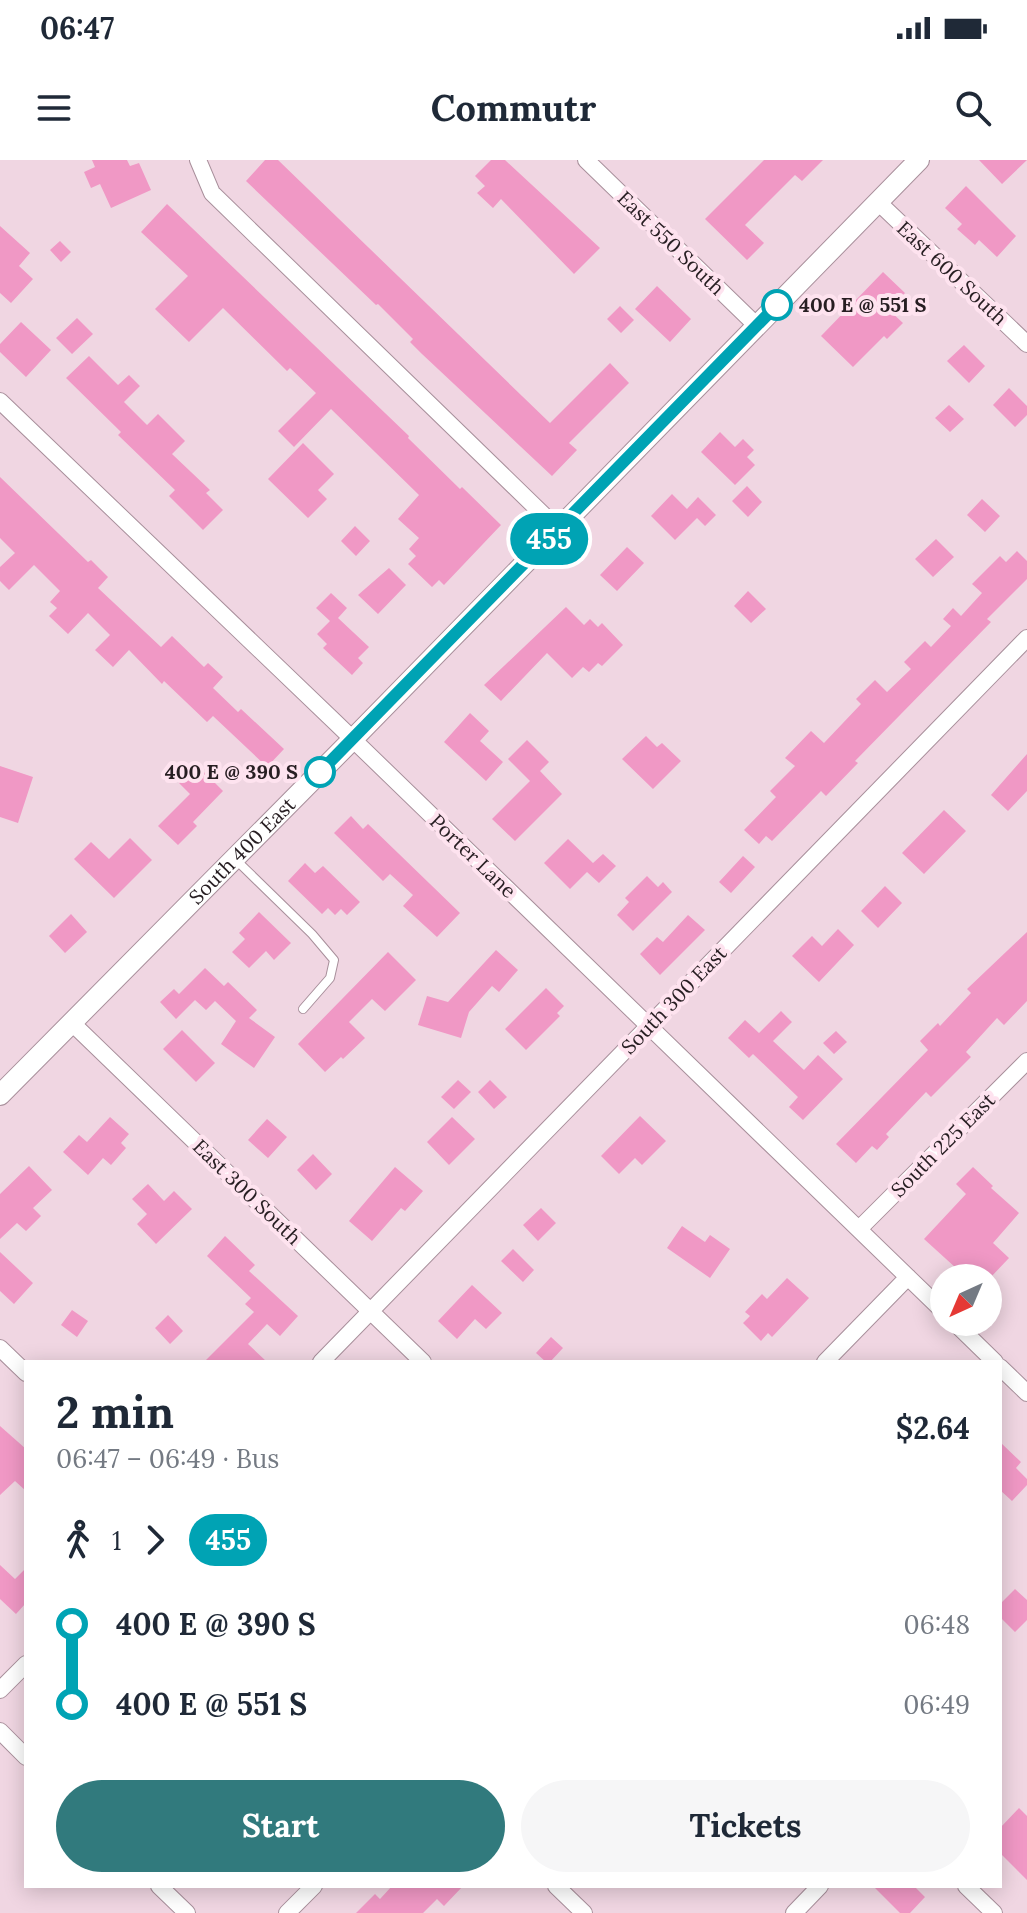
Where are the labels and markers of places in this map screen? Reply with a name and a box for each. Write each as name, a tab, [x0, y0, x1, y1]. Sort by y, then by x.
marker: 400 E @ 551 S	[762, 290, 792, 320]
place label: 400 E @ 551 S	[799, 292, 926, 317]
marker: 400 E @ 390 S	[305, 757, 335, 787]
place label: 400 E @ 390 S	[165, 759, 298, 784]

